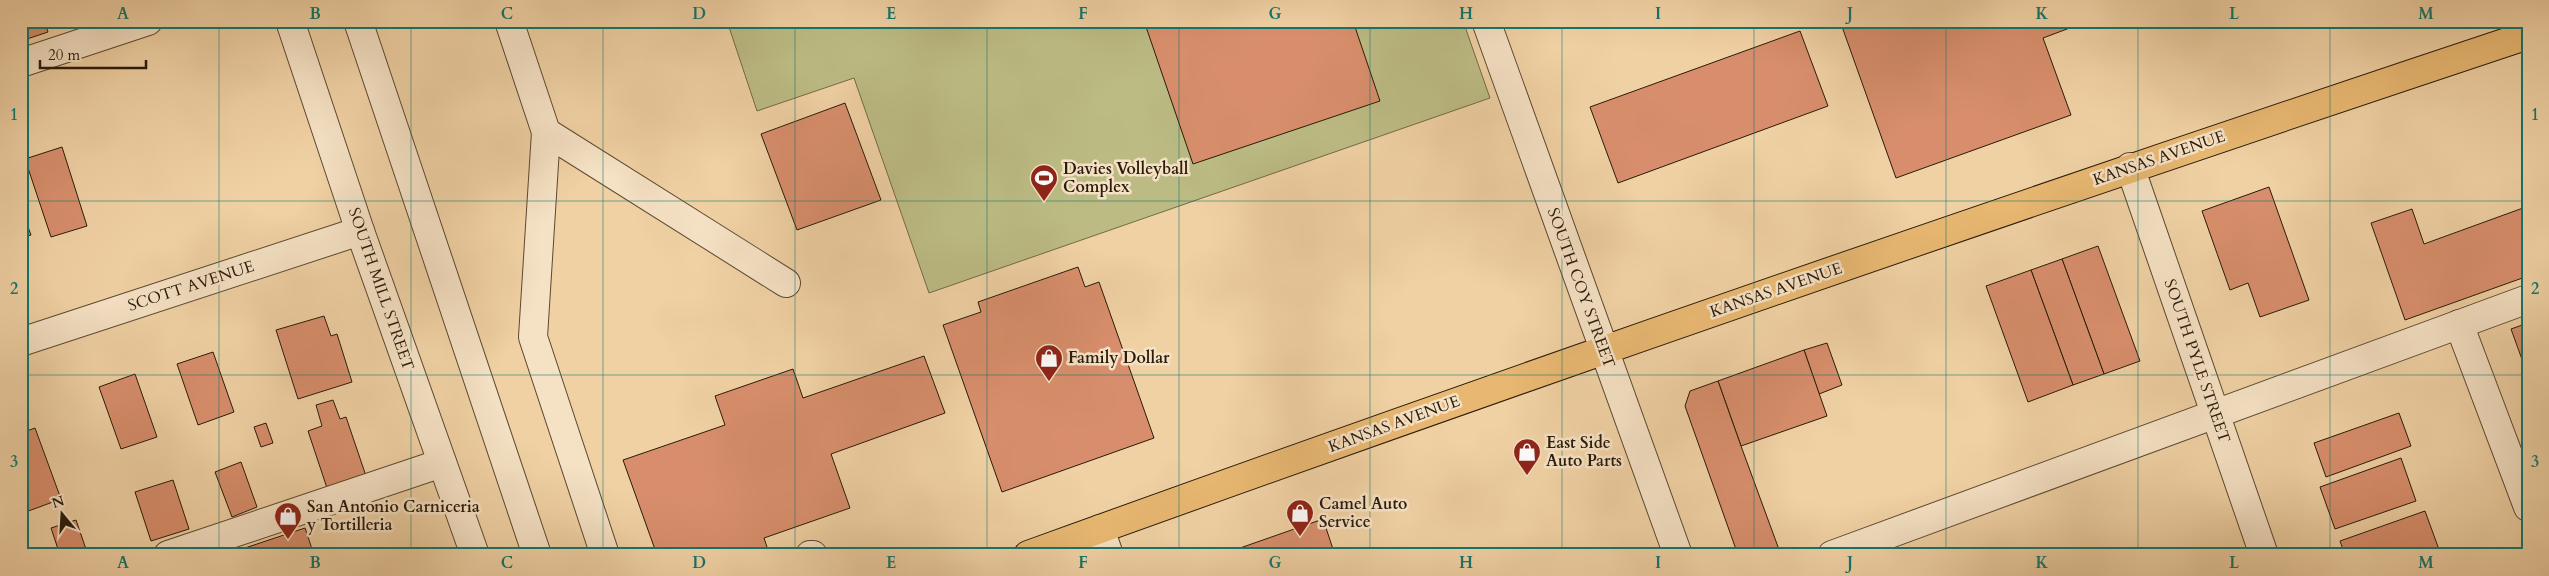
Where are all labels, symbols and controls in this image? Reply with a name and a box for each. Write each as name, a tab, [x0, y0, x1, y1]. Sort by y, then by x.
text: A	[117, 3, 129, 25]
text: B	[309, 3, 321, 25]
text: C	[501, 3, 513, 25]
text: D	[692, 3, 706, 25]
text: E	[886, 3, 896, 25]
text: F	[1078, 3, 1088, 25]
text: G	[1268, 3, 1282, 25]
text: H	[1459, 3, 1473, 25]
text: I	[1655, 3, 1661, 25]
text: J	[1845, 3, 1853, 25]
text: K	[2036, 3, 2049, 25]
text: L	[2229, 3, 2240, 25]
text: M	[2418, 3, 2434, 25]
scale bar	[40, 38, 146, 70]
text: 20 m	[48, 45, 80, 65]
text: 1	[10, 104, 18, 126]
text: 1	[2531, 104, 2539, 126]
street label: KANSAS AVENUE	[2090, 125, 2228, 191]
place label: Davies Volleyball Complex	[1063, 158, 1189, 198]
sports icon: Davies Volleyball Complex	[1029, 163, 1059, 202]
street label: SOUTH MILL STREET	[343, 205, 419, 374]
street label: SOUTH COY STREET	[1542, 205, 1620, 371]
street label: SCOTT AVENUE	[125, 255, 257, 317]
street label: KANSAS AVENUE	[1707, 257, 1845, 323]
street label: SOUTH PYLE STREET	[2159, 276, 2235, 446]
text: 2	[10, 278, 18, 300]
text: 2	[2531, 278, 2539, 300]
shop icon: Family Dollar	[1034, 343, 1064, 382]
place label: Family Dollar	[1068, 347, 1170, 369]
street label: KANSAS AVENUE	[1325, 390, 1463, 458]
place label: East Side Auto Parts	[1546, 432, 1622, 472]
shop icon: East Side Auto Parts	[1512, 437, 1542, 476]
text: 3	[10, 451, 18, 473]
text: 3	[2531, 451, 2539, 473]
north arrow	[38, 488, 88, 538]
text: N	[49, 491, 67, 513]
place label: Camel Auto Service	[1319, 493, 1407, 533]
place label: San Antonio Carniceria y Tortilleria	[306, 496, 480, 536]
shop icon: Camel Auto Service	[1285, 498, 1315, 537]
shop icon: San Antonio Carniceria y Tortilleria	[273, 501, 303, 540]
text: A	[117, 552, 129, 574]
text: B	[309, 552, 321, 574]
text: C	[501, 552, 513, 574]
text: D	[692, 552, 706, 574]
text: E	[886, 552, 896, 574]
text: F	[1078, 552, 1088, 574]
text: G	[1268, 552, 1282, 574]
text: H	[1459, 552, 1473, 574]
text: I	[1655, 552, 1661, 574]
text: J	[1845, 552, 1853, 574]
text: K	[2036, 552, 2049, 574]
text: L	[2229, 552, 2240, 574]
text: M	[2418, 552, 2434, 574]

